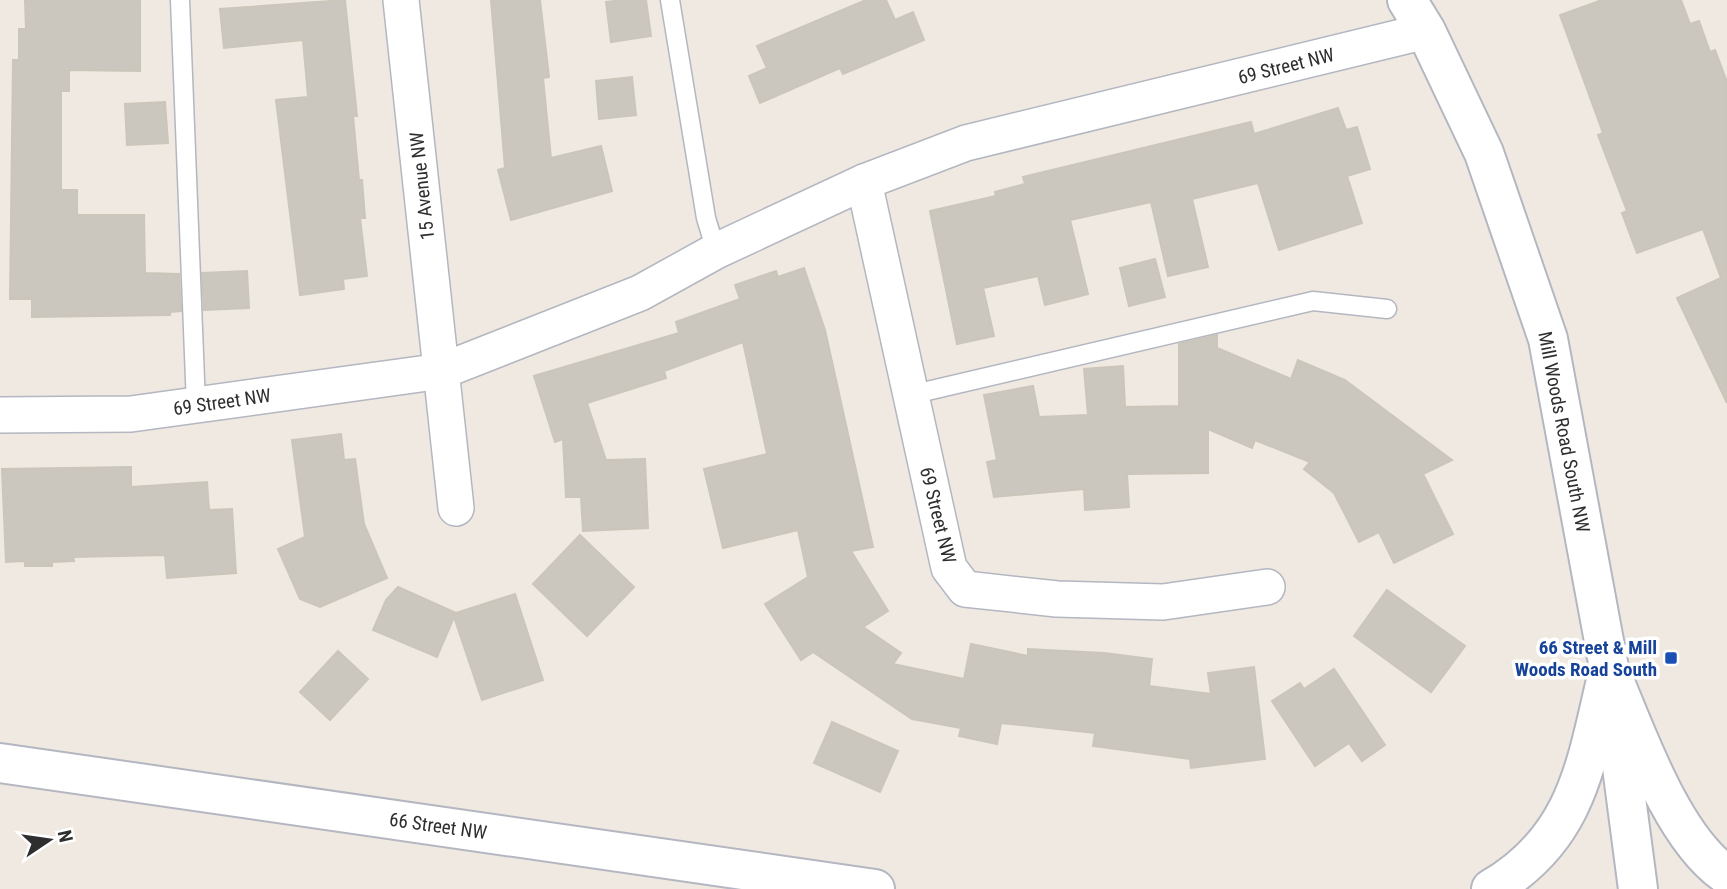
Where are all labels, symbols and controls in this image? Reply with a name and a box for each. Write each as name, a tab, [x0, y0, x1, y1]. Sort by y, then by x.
street label: 69 Street NW	[1236, 43, 1336, 89]
street label: 15 Avenue NW	[405, 131, 439, 241]
street label: Mill Woods Road South NW	[1533, 330, 1595, 534]
street label: 69 Street NW	[172, 384, 272, 420]
street label: 69 Street NW	[915, 465, 961, 565]
place label: 66 Street & Mill Woods Road South	[1515, 636, 1657, 681]
marker: 66 Street & Mill Woods Road South	[1663, 650, 1679, 666]
north arrow	[14, 805, 84, 875]
street label: 66 Street NW	[388, 808, 488, 844]
text: N	[53, 828, 78, 845]

